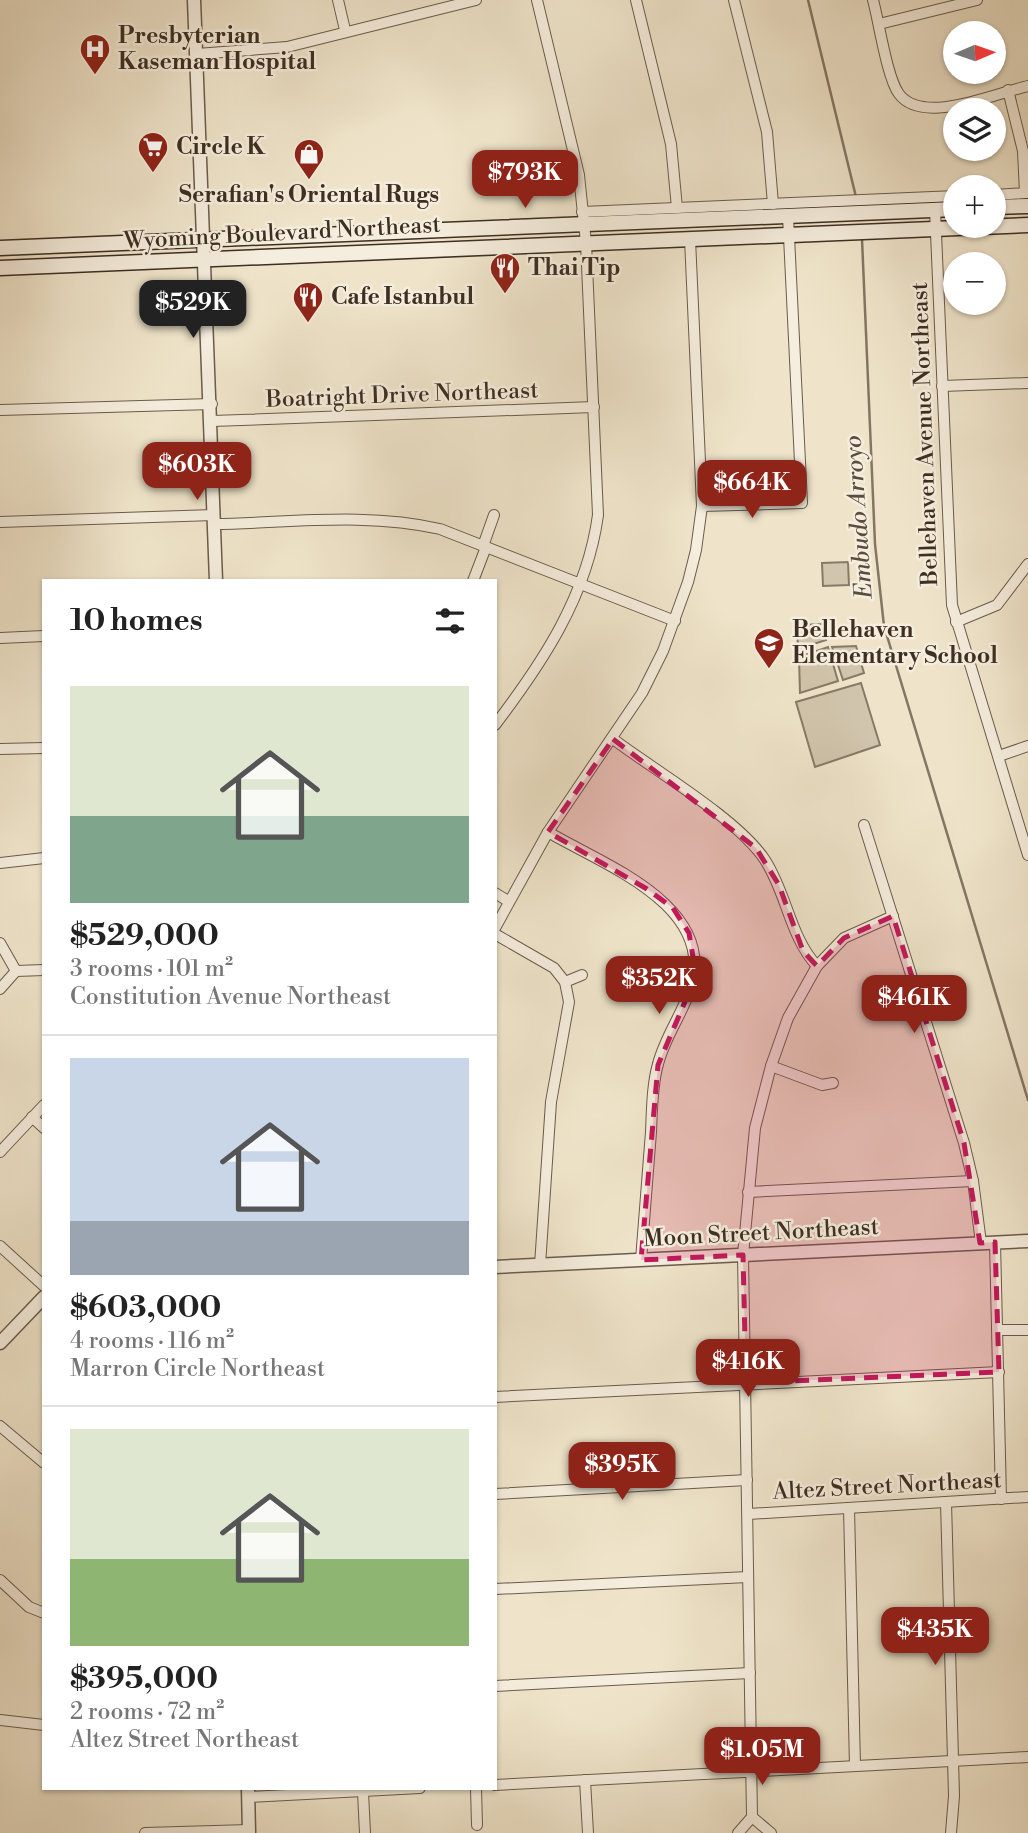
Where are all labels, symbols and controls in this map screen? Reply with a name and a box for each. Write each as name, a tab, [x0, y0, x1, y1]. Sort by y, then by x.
north arrow	[943, 21, 1006, 84]
map controls	[943, 21, 1006, 315]
place label: Presbyterian Kaseman Hospital	[118, 22, 317, 76]
hospital icon: Presbyterian Kaseman Hospital	[78, 32, 112, 76]
button: layers	[943, 98, 1006, 161]
supermarket icon: Circle K	[136, 130, 170, 174]
place label: Circle K	[176, 133, 266, 161]
shop icon: Serafian's Oriental Rugs	[292, 137, 326, 181]
pin: $793K	[476, 150, 574, 210]
text: $793K	[488, 159, 562, 187]
button: +	[943, 175, 1006, 238]
place label: Serafian's Oriental Rugs	[179, 181, 439, 209]
street label: Wyoming Boulevard Northeast	[122, 211, 441, 255]
restaurant icon: Thai Tip	[488, 251, 522, 295]
button: −	[943, 252, 1006, 315]
place label: Thai Tip	[528, 254, 621, 282]
pin: $529K	[144, 280, 242, 340]
restaurant icon: Cafe Istanbul	[291, 280, 325, 324]
street label: Bellehaven Avenue Northeast	[906, 282, 944, 587]
place label: Cafe Istanbul	[331, 283, 474, 311]
text: $529K	[155, 289, 231, 317]
street label: Boatright Drive Northeast	[264, 376, 539, 414]
water label: Embudo Arroyo	[838, 434, 880, 601]
pin: $603K	[148, 442, 246, 502]
text: $603K	[158, 451, 236, 479]
pin: $664K	[703, 461, 801, 520]
text: $664K	[713, 469, 791, 497]
text: 10 homes	[70, 602, 203, 640]
icon: filters	[431, 602, 469, 640]
place label: Bellehaven Elementary School	[792, 616, 998, 670]
school or university icon: Bellehaven Elementary School	[752, 626, 786, 670]
icon: home	[207, 732, 333, 858]
text: $529,000	[70, 917, 219, 955]
text: 3 rooms · 101 m²	[70, 955, 233, 983]
pin: $352K	[610, 956, 708, 1016]
text: $352K	[622, 965, 696, 993]
pin: $461K	[865, 976, 963, 1035]
text: Constitution Avenue Northeast	[70, 983, 391, 1011]
text: $461K	[878, 984, 950, 1012]
icon: home	[207, 1104, 333, 1230]
street label: Moon Street Northeast	[642, 1213, 880, 1253]
text: $603,000	[70, 1289, 221, 1327]
text: 4 rooms · 116 m²	[70, 1327, 234, 1355]
pin: $416K	[699, 1340, 797, 1399]
text: $416K	[712, 1348, 784, 1376]
text: Marron Circle Northeast	[70, 1355, 325, 1383]
pin: $395K	[573, 1442, 671, 1502]
text: $395K	[585, 1451, 659, 1479]
street label: Altez Street Northeast	[771, 1466, 1002, 1506]
icon: home	[207, 1475, 333, 1601]
pin: $435K	[886, 1608, 984, 1667]
text: $435K	[897, 1616, 973, 1644]
text: $395,000	[70, 1660, 218, 1698]
text: 2 rooms · 72 m²	[70, 1698, 224, 1726]
text: Altez Street Northeast	[70, 1726, 299, 1754]
pin: $1.05M	[705, 1728, 819, 1787]
text: $1.05M	[720, 1736, 804, 1764]

